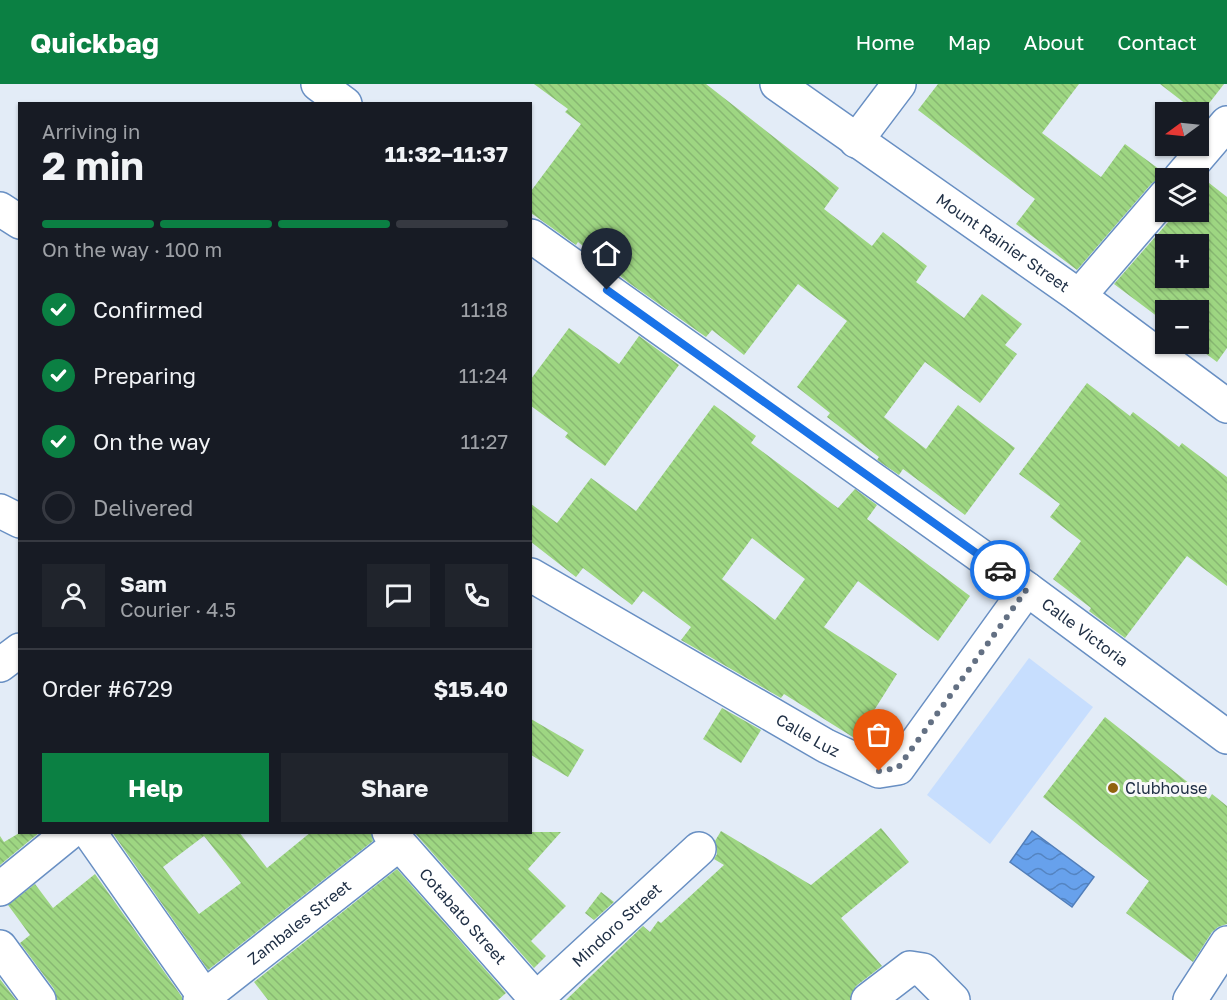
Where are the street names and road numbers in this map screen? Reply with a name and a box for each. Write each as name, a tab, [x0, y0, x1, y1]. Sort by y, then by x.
street label: Mount Rainier Street	[932, 189, 1073, 296]
street label: Calle Victoria	[1038, 593, 1132, 671]
street label: Calle Luz	[773, 709, 843, 761]
street label: Cotabato Street	[415, 864, 511, 968]
street label: Zambales Street	[243, 876, 355, 969]
street label: Mindoro Street	[568, 879, 666, 971]

